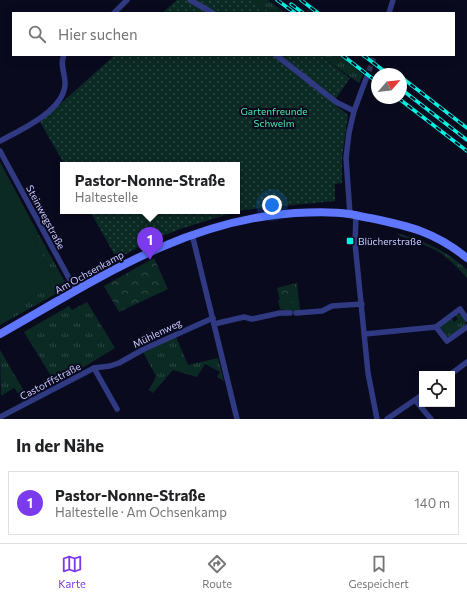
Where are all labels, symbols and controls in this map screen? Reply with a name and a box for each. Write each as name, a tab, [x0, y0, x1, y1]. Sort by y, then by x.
search box	[12, 12, 455, 56]
icon: search	[26, 23, 48, 45]
text: Hier suchen	[58, 25, 138, 43]
north arrow	[371, 68, 407, 104]
park label: Gartenfreunde Schwelm	[240, 105, 308, 129]
popup	[60, 162, 240, 214]
text: Pastor-Nonne-Straße	[75, 171, 225, 189]
street label: Steinwegstraße	[24, 183, 68, 251]
text: Haltestelle	[75, 189, 138, 205]
your location	[262, 195, 282, 215]
pin: 1	[137, 227, 163, 260]
place label: Blücherstraße	[358, 235, 421, 247]
marker: Blücherstraße	[345, 236, 355, 246]
street label: Am Ochsenkamp	[52, 248, 126, 296]
street label: Mühlenweg	[131, 316, 184, 350]
street label: Castorffstraße	[18, 360, 82, 402]
map controls	[419, 371, 455, 407]
button: locate	[419, 371, 455, 407]
text: In der Nähe	[16, 435, 104, 456]
text: Pastor-Nonne-Straße	[55, 486, 205, 504]
text: 1	[27, 495, 33, 511]
text: 140 m	[414, 495, 450, 511]
text: Haltestelle · Am Ochsenkamp	[55, 504, 227, 520]
tab: Karte	[58, 553, 86, 590]
tab: Route	[202, 553, 232, 590]
tab: Gespeichert	[348, 553, 409, 590]

